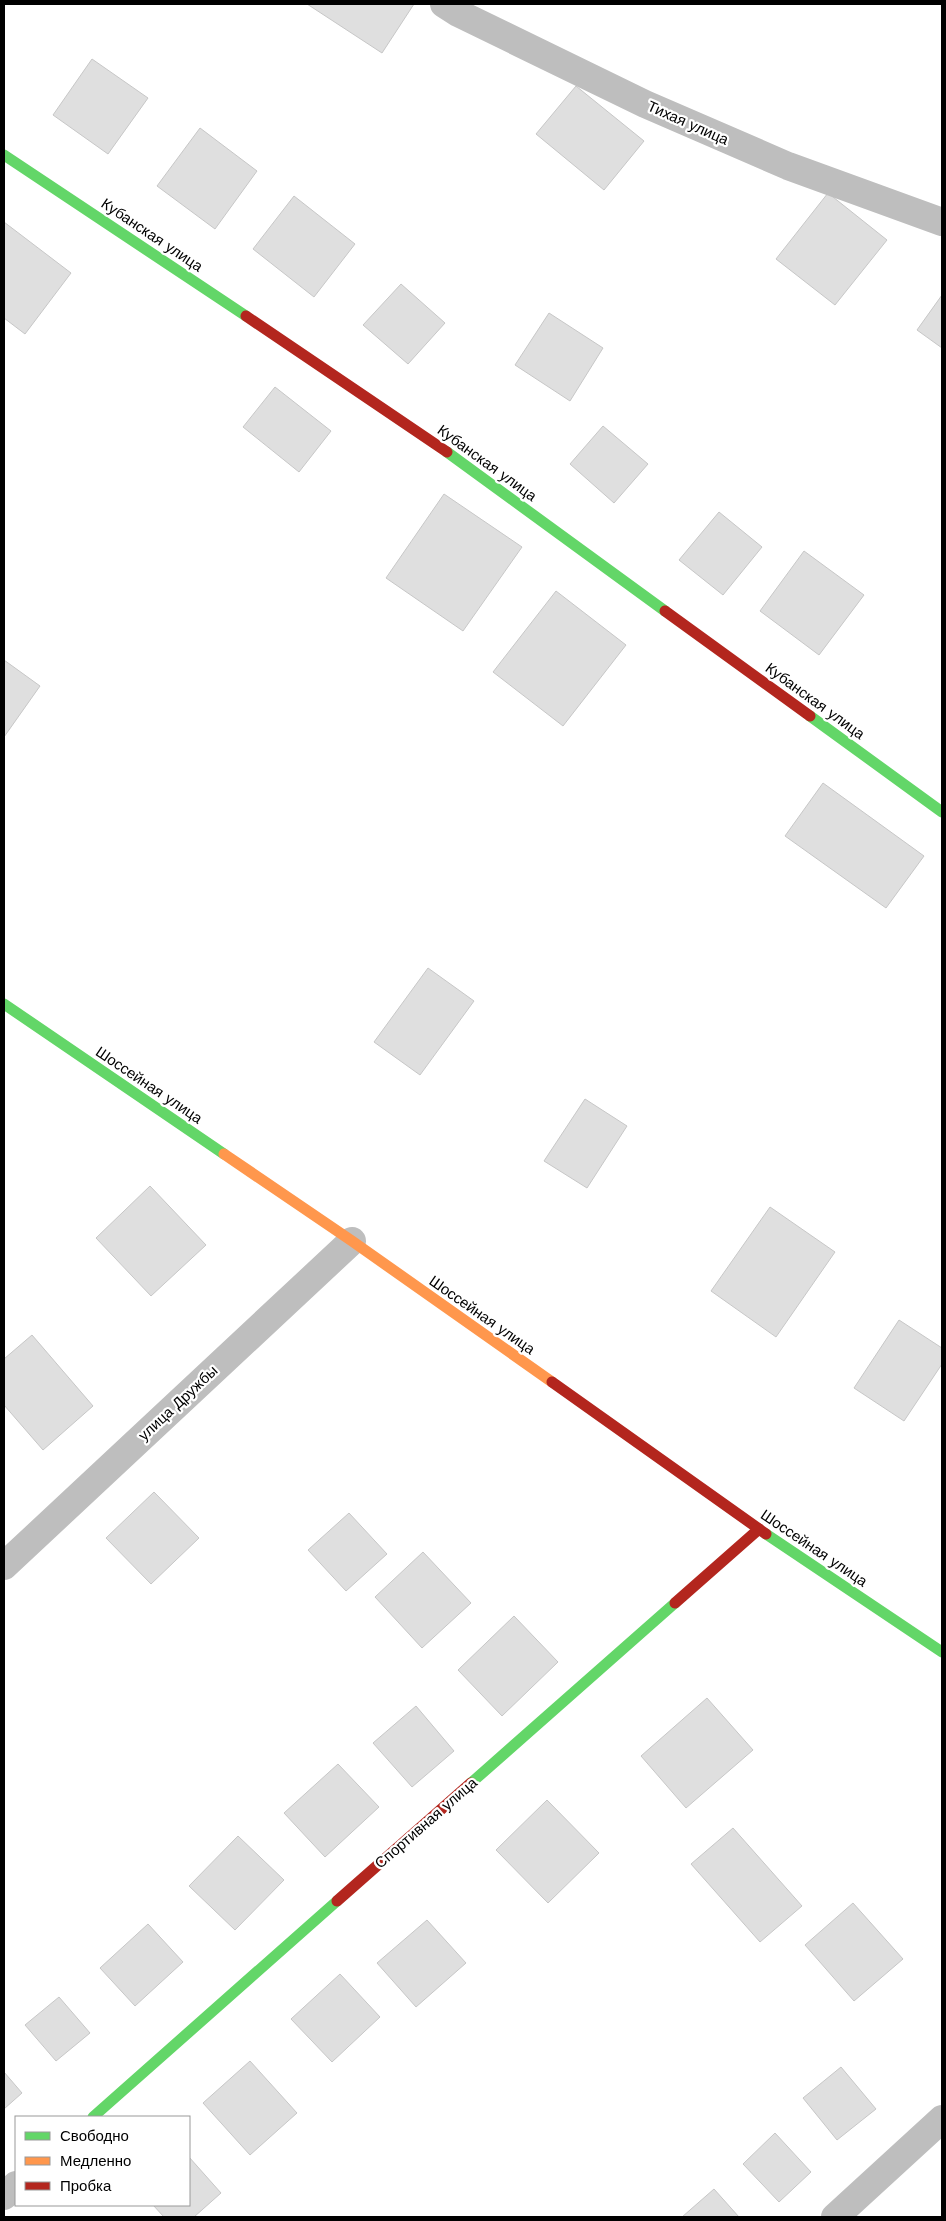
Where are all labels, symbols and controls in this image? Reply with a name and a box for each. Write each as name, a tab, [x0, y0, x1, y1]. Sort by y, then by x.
street label: Тихая улица	[645, 97, 732, 149]
street label: Кубанская улица	[98, 194, 207, 276]
street label: Кубанская улица	[434, 421, 541, 505]
street label: Кубанская улица	[762, 659, 869, 743]
street label: Шоссейная улица	[92, 1043, 206, 1128]
street label: Шоссейная улица	[426, 1272, 539, 1359]
street label: улица Дружбы	[135, 1362, 221, 1444]
street label: Шоссейная улица	[757, 1506, 871, 1591]
street label: Спортивная улица	[371, 1773, 481, 1872]
legend	[15, 2116, 190, 2206]
text: Свободно	[60, 2127, 129, 2145]
text: Медленно	[60, 2152, 131, 2170]
text: Пробка	[60, 2177, 112, 2195]

